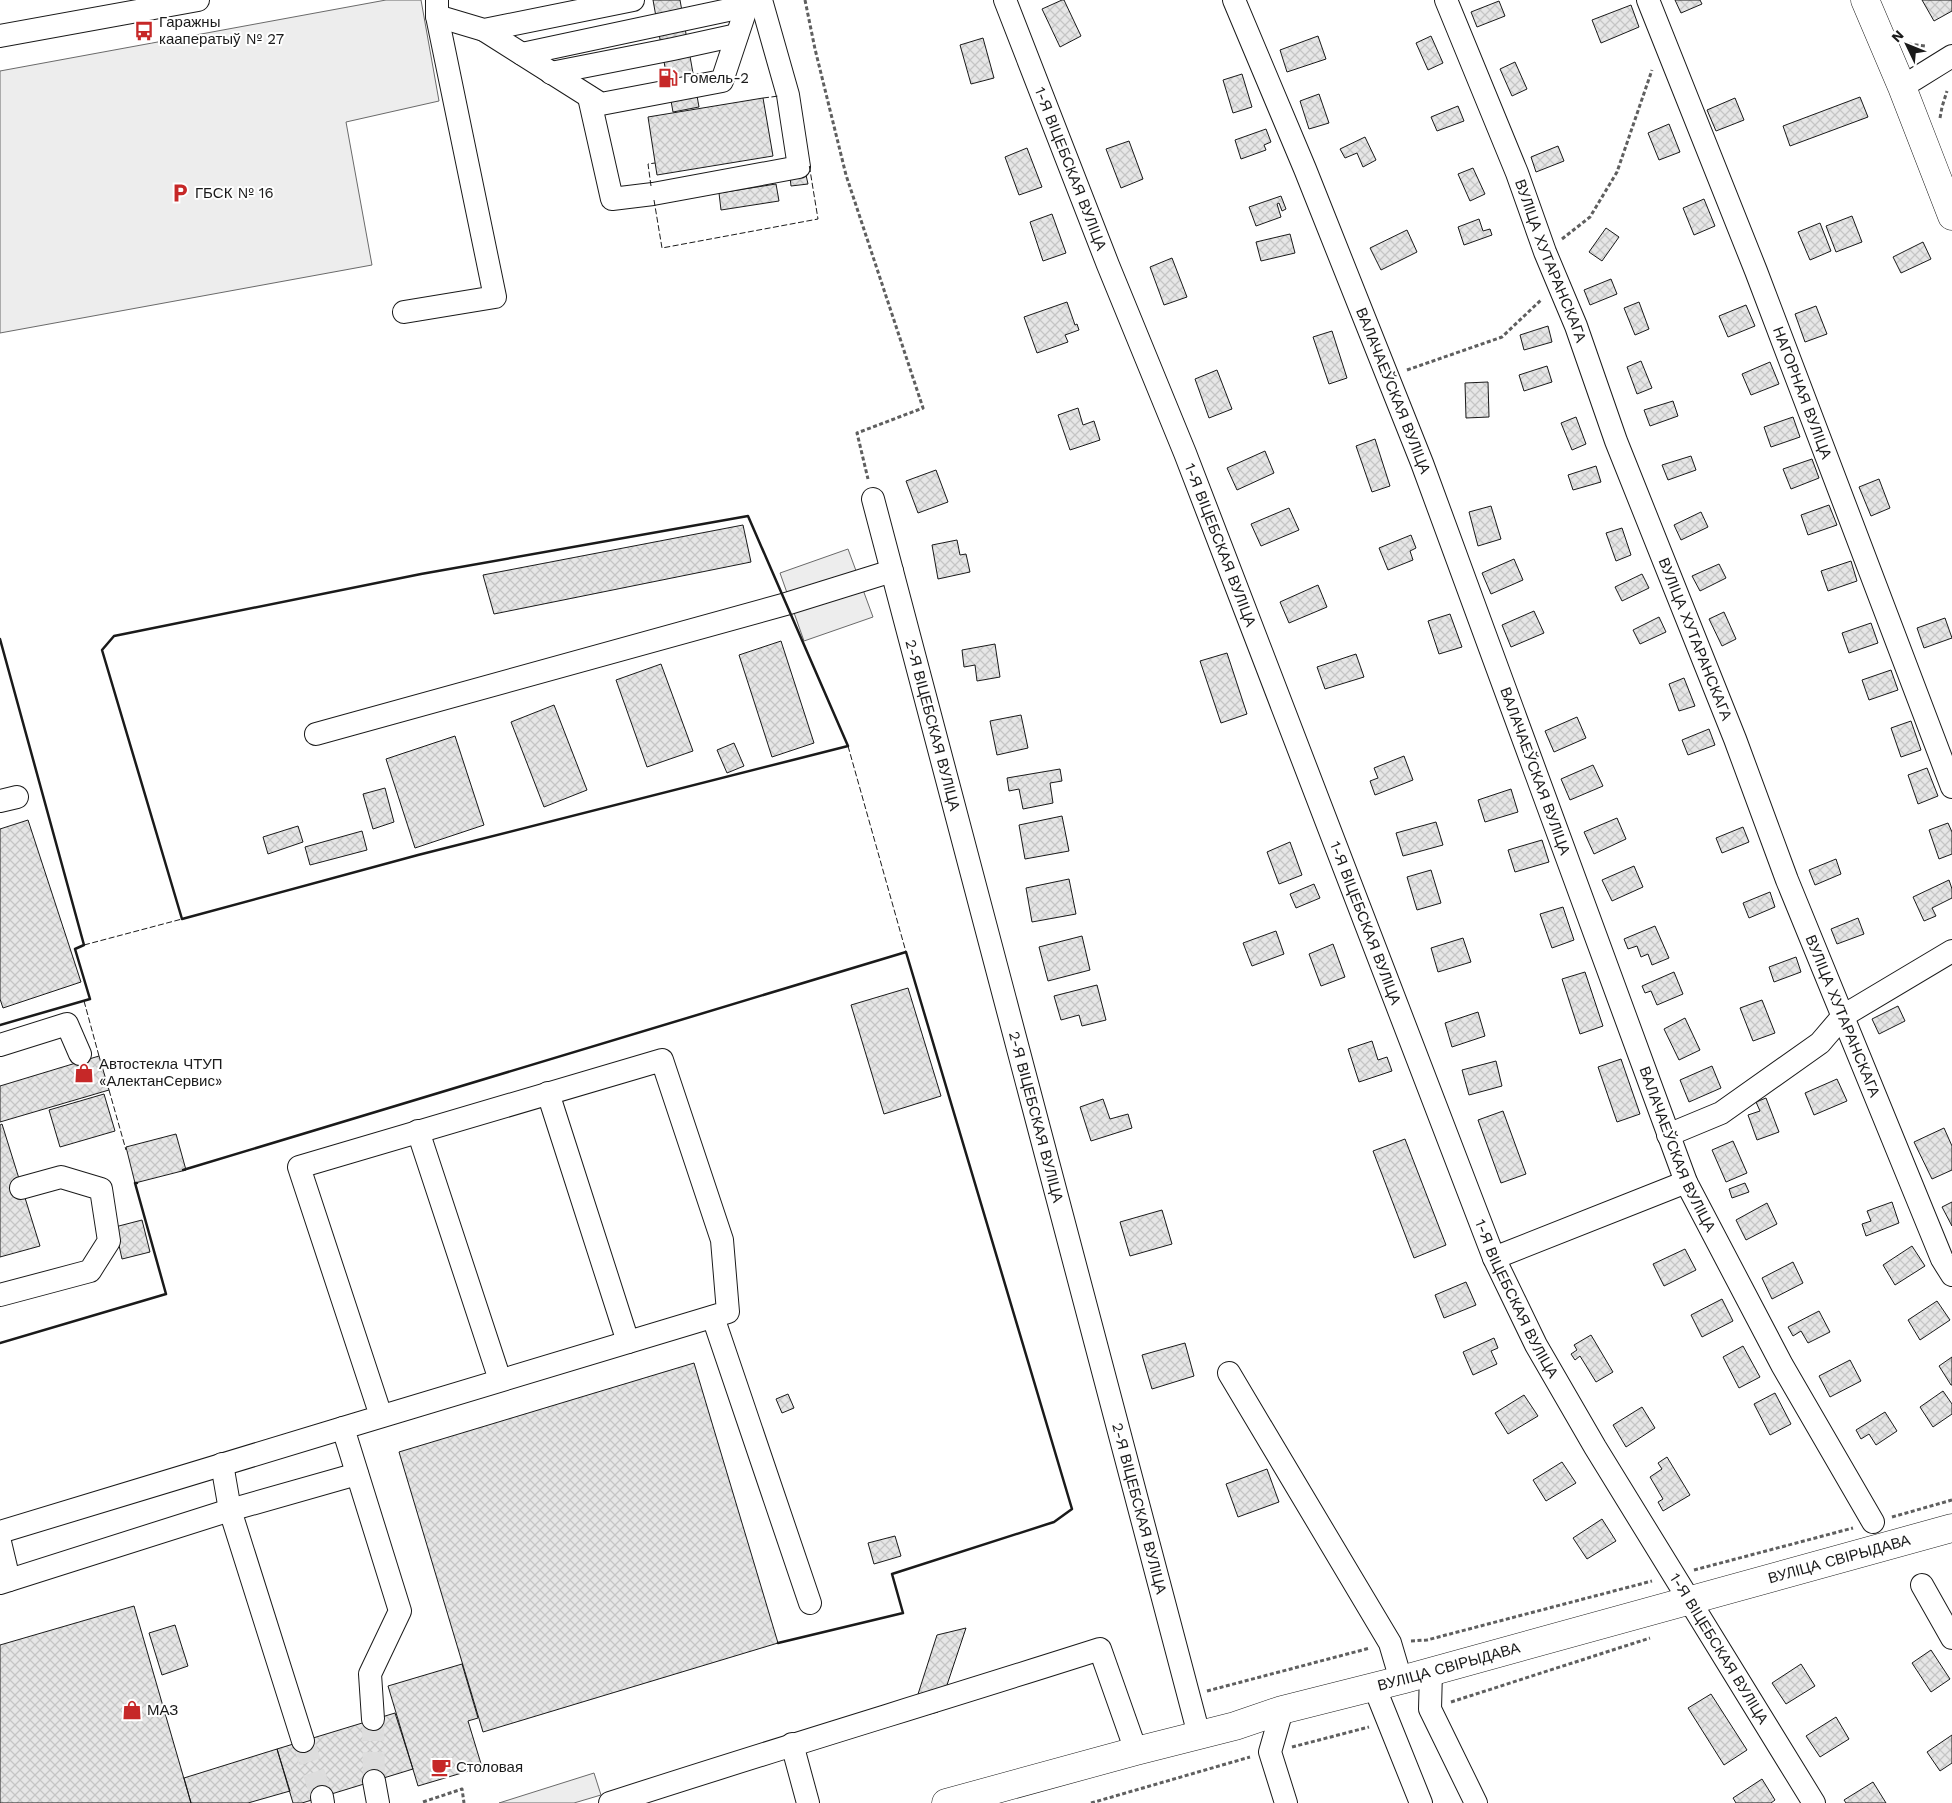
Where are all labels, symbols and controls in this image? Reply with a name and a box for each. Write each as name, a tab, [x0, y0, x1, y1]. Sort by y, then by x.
place label: Гаражны кааператыў № 27	[159, 13, 284, 48]
bus stop icon: Гаражны кааператыў № 27	[133, 20, 155, 42]
north arrow	[1882, 20, 1932, 70]
text: N	[1888, 27, 1907, 45]
fuel station icon: Гомель-2	[657, 67, 679, 89]
place label: Гомель-2	[683, 69, 749, 87]
street label: 1-Я ВІЦЕБСКАЯ ВУЛІЦА	[1031, 84, 1110, 253]
street label: ВУЛІЦА ХУТАРАНСКАГА	[1511, 177, 1590, 345]
parking icon: ГБСК № 16	[169, 182, 191, 204]
place label: ГБСК № 16	[195, 184, 274, 202]
street label: ВАЛАЧАЕЎСКАЯ ВУЛІЦА	[1352, 305, 1434, 476]
street label: НАГОРНАЯ ВУЛІЦА	[1769, 324, 1836, 462]
street label: 1-Я ВІЦЕБСКАЯ ВУЛІЦА	[1181, 461, 1260, 629]
street label: ВУЛІЦА ХУТАРАНСКАГА	[1655, 555, 1736, 723]
street label: 2-Я ВІЦЕБСКАЯ ВУЛІЦА	[901, 638, 964, 813]
street label: ВАЛАЧАЕЎСКАЯ ВУЛІЦА	[1496, 685, 1574, 858]
street label: 1-Я ВІЦЕБСКАЯ ВУЛІЦА	[1326, 839, 1405, 1007]
street label: ВУЛІЦА ХУТАРАНСКАГА	[1801, 932, 1884, 1100]
street label: 2-Я ВІЦЕБСКАЯ ВУЛІЦА	[1005, 1029, 1067, 1204]
place label: Автостекла ЧТУП «АлектанСервис»	[99, 1055, 223, 1090]
shop icon: Автостекла ЧТУП «АлектанСервис»	[73, 1062, 95, 1084]
street label: ВАЛАЧАЕЎСКАЯ ВУЛІЦА	[1635, 1064, 1720, 1235]
street label: 1-Я ВІЦЕБСКАЯ ВУЛІЦА	[1471, 1217, 1562, 1381]
street label: 2-Я ВІЦЕБСКАЯ ВУЛІЦА	[1108, 1421, 1170, 1596]
street label: ВУЛІЦА СВІРЫДАВА	[1766, 1531, 1912, 1587]
street label: 1-Я ВІЦЕБСКАЯ ВУЛІЦА	[1666, 1570, 1772, 1727]
street label: ВУЛІЦА СВІРЫДАВА	[1376, 1639, 1522, 1695]
shop icon: МАЗ	[121, 1699, 143, 1721]
place label: МАЗ	[147, 1701, 178, 1719]
cafe icon: Столовая	[430, 1756, 452, 1778]
place label: Столовая	[456, 1758, 523, 1776]

